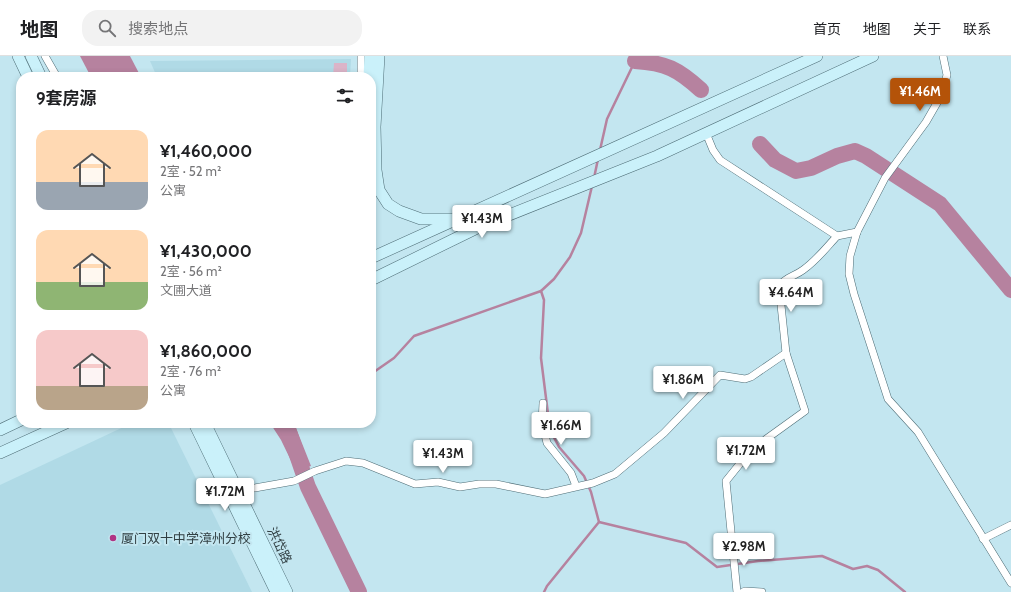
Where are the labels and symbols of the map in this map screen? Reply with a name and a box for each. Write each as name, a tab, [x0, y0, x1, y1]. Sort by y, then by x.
pin: ¥1.46M	[887, 78, 953, 112]
pin: ¥1.43M	[449, 205, 515, 239]
pin: ¥4.64M	[758, 279, 824, 313]
pin: ¥1.86M	[650, 366, 716, 400]
pin: ¥1.66M	[528, 412, 594, 446]
pin: ¥1.72M	[713, 437, 779, 471]
pin: ¥1.43M	[410, 440, 476, 474]
pin: ¥1.72M	[192, 478, 258, 512]
street label: 洪岱路	[264, 524, 296, 566]
place label: 厦门双十中学漳州分校	[121, 530, 251, 546]
marker: 厦门双十中学漳州分校	[108, 533, 118, 543]
pin: ¥2.98M	[711, 533, 777, 567]

